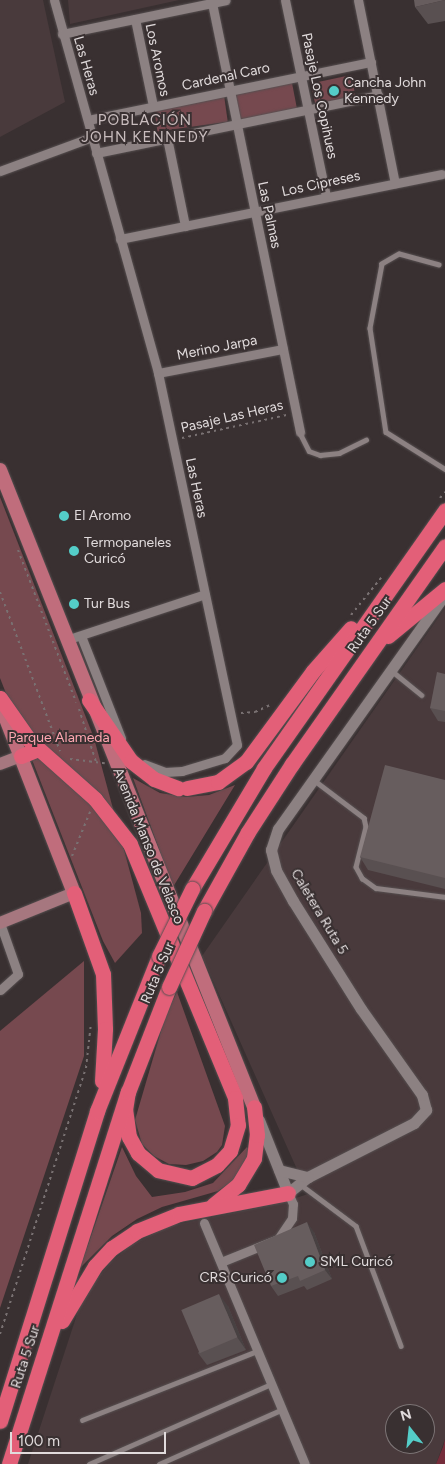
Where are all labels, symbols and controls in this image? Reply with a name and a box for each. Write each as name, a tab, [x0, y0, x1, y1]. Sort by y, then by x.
street label: Los Aromos	[141, 22, 173, 98]
street label: Pasaje Los Copihues	[297, 31, 341, 161]
street label: Las Heras	[70, 34, 102, 98]
street label: Cardenal Caro	[181, 59, 271, 95]
place label: Cancha John Kennedy	[344, 75, 426, 108]
marker: Cancha John Kennedy	[328, 85, 340, 97]
district label: POBLACIÓN JOHN KENNEDY	[80, 111, 210, 146]
street label: Los Cipreses	[280, 167, 362, 201]
street label: Las Palmas	[254, 180, 284, 250]
street label: Merino Jarpa	[175, 332, 259, 364]
street label: Pasaje Las Heras	[179, 397, 285, 437]
street label: Las Heras	[181, 456, 211, 520]
place label: El Aromo	[74, 508, 131, 524]
marker: El Aromo	[58, 510, 70, 522]
place label: Termopaneles Curicó	[84, 535, 171, 568]
marker: Termopaneles Curicó	[68, 545, 80, 557]
street label: Ruta 5 Sur	[344, 594, 396, 656]
place label: Tur Bus	[84, 596, 130, 612]
marker: Tur Bus	[68, 598, 80, 610]
park label: Parque Alameda	[8, 730, 110, 746]
street label: Avenida Manso de Velasco	[109, 765, 187, 927]
street label: Caletera Ruta 5	[287, 866, 351, 958]
street label: Ruta 5 Sur	[138, 940, 178, 1006]
place label: SML Curicó	[320, 1254, 393, 1270]
marker: SML Curicó	[304, 1256, 316, 1268]
place label: CRS Curicó	[200, 1270, 272, 1286]
marker: CRS Curicó	[276, 1272, 288, 1284]
street label: Ruta 5 Sur	[8, 1323, 44, 1391]
north arrow	[385, 1404, 435, 1454]
text: N	[398, 1405, 414, 1425]
scale bar	[12, 1422, 169, 1454]
text: 100 m	[18, 1432, 60, 1450]

